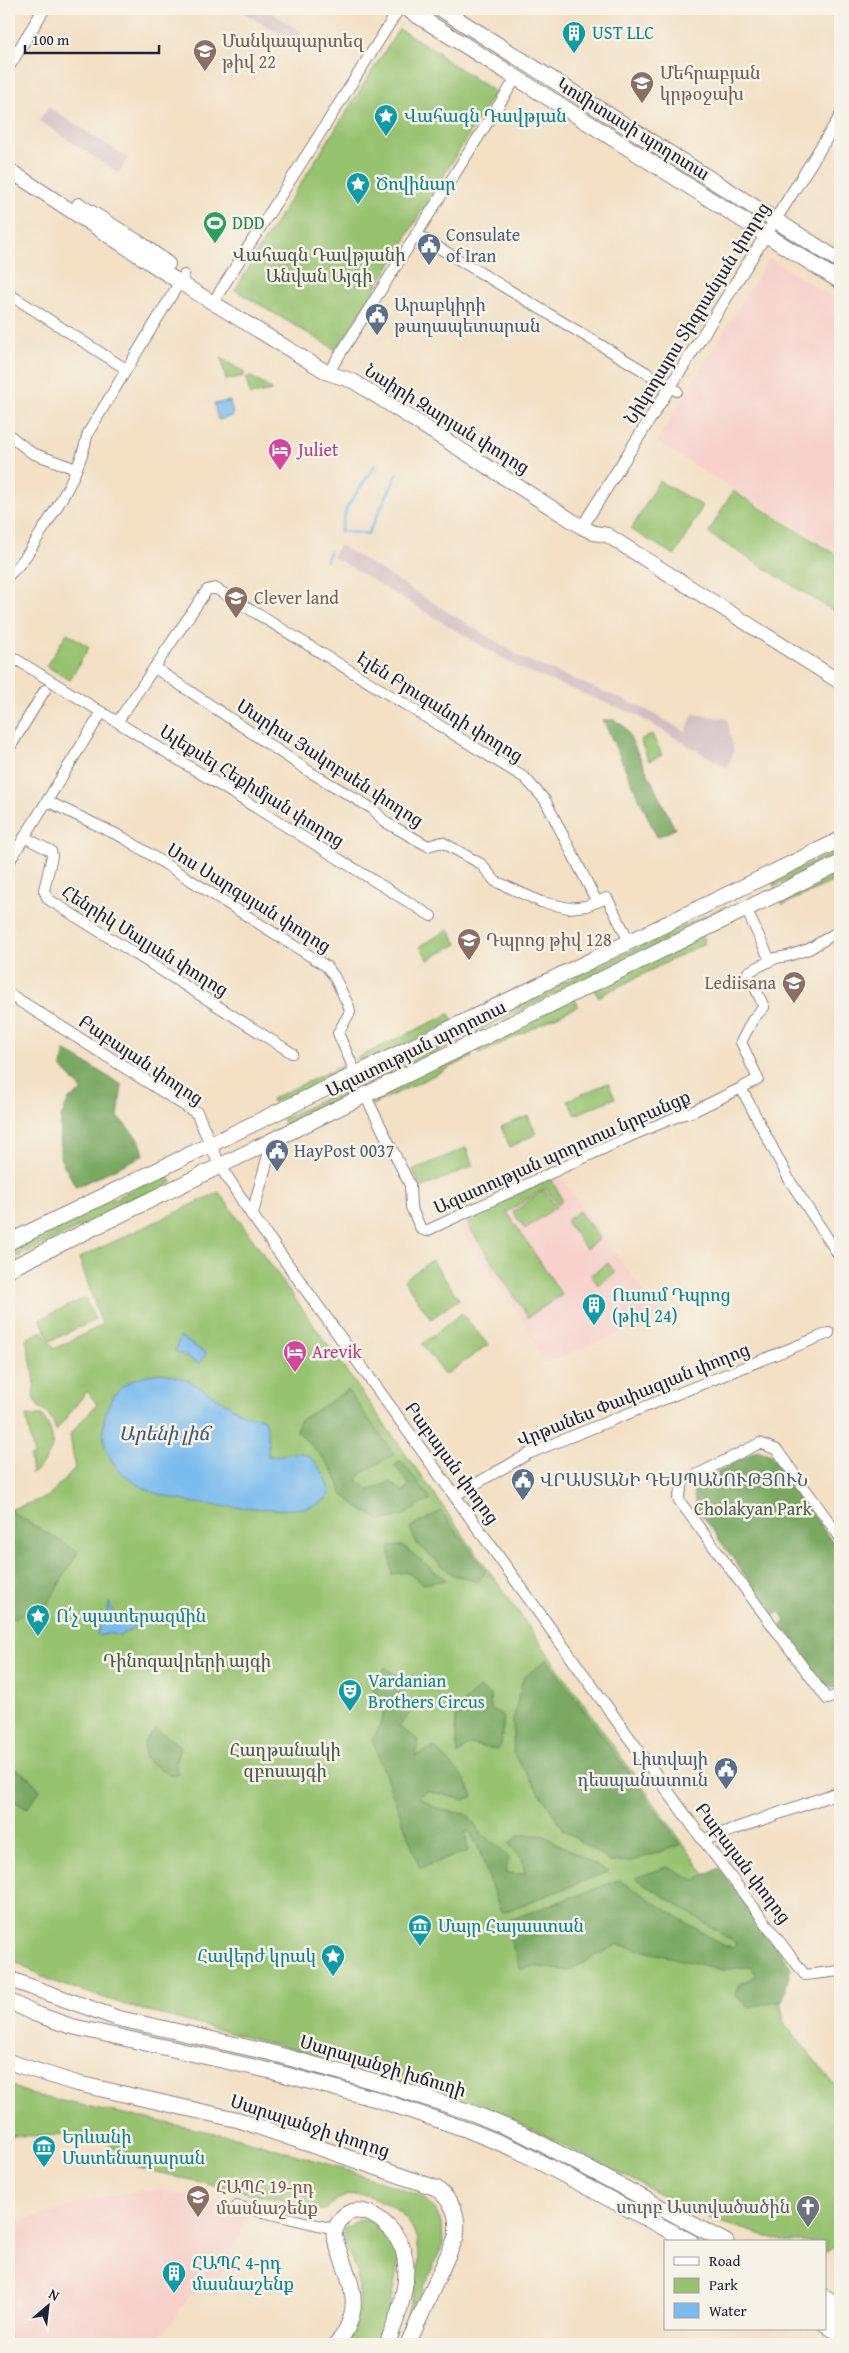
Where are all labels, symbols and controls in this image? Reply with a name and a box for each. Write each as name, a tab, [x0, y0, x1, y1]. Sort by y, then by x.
place label: UST LLC	[592, 19, 654, 46]
building icon: UST LLC	[561, 20, 587, 54]
scale bar	[25, 22, 159, 54]
place label: Մանկապարտեզ թիվ 22	[222, 27, 365, 75]
text: 100 m	[32, 29, 70, 50]
school or university icon: Մանկապարտեզ թիվ 22	[192, 38, 218, 72]
place label: Մեհրաբյան կրթօջախ	[660, 59, 760, 107]
street label: Կոմիտասի պողոտա	[551, 70, 715, 187]
school or university icon: Մեհրաբյան կրթօջախ	[629, 70, 655, 104]
place label: Վահագն Դավթյան	[404, 102, 567, 129]
place icon: Վահագն Դավթյան	[373, 103, 399, 137]
place label: Ծովինար	[376, 170, 456, 197]
place icon: Ծովինար	[345, 171, 371, 205]
street label: Նիկողայոս Տիգրանյան փողոց	[617, 196, 776, 429]
place label: DDD	[232, 209, 265, 236]
sports icon: DDD	[202, 210, 228, 244]
place label: Consulate of Iran	[446, 221, 520, 269]
public building icon: Consulate of Iran	[416, 232, 442, 266]
park label: Վահագն Դավթյանի Անվան Այգի	[233, 241, 405, 289]
place label: Արաբկիրի թաղապետարան	[394, 291, 540, 339]
public building icon: Արաբկիրի թաղապետարան	[364, 302, 390, 336]
street label: Նաիրի Զարյան փողոց	[359, 357, 535, 480]
place label: Juliet	[296, 436, 339, 463]
hotel icon: Juliet	[267, 437, 293, 471]
place label: Clever land	[254, 584, 339, 611]
school or university icon: Clever land	[223, 585, 249, 619]
street label: Էլեն Բյուզանդի փողոց	[352, 644, 529, 769]
street label: Մարիա Յակոբսեն փողոց	[231, 692, 429, 833]
street label: Ալեքսեյ Հեքիմյան փողոց	[155, 718, 350, 854]
street label: Սոս Սարգսյան փողոց	[162, 836, 337, 959]
street label: Հենրիկ Մալյան փողոց	[57, 878, 234, 1003]
place label: Դպրոց թիվ 128	[486, 926, 612, 953]
school or university icon: Դպրոց թիվ 128	[456, 927, 482, 961]
place label: Lediisana	[705, 969, 776, 996]
school or university icon: Lediisana	[781, 970, 807, 1004]
street label: Ազատության պողոտա	[321, 993, 511, 1104]
street label: Բաբայան փողոց	[73, 1008, 209, 1112]
street label: Ազատության պողոտա նրբանցք	[429, 1083, 695, 1221]
place label: HayPost 0037	[294, 1137, 394, 1164]
public building icon: HayPost 0037	[264, 1138, 290, 1172]
place label: Ուսում Դպրոց (թիվ 24)	[612, 1281, 731, 1329]
building icon: Ուսում Դպրոց (թիվ 24)	[581, 1292, 607, 1326]
street label: Վրթանես Փափազյան փողոց	[512, 1335, 753, 1454]
place label: Arevik	[312, 1338, 363, 1365]
hotel icon: Arevik	[282, 1339, 308, 1373]
street label: Բաբայան փողոց	[399, 1396, 506, 1530]
water label: Արենի լիճ	[119, 1419, 213, 1447]
place label: ՎՐԱՍՏԱՆԻ ԴԵՍՊԱՆՈՒԹՅՈՒՆ	[540, 1466, 808, 1493]
public building icon: ՎՐԱՍՏԱՆԻ ԴԵՍՊԱՆՈՒԹՅՈՒՆ	[510, 1467, 536, 1501]
park label: Cholakyan Park	[694, 1495, 813, 1522]
place label: Ո՛չ պատերազմին	[56, 1602, 206, 1629]
place icon: Ո՛չ պատերազմին	[25, 1603, 51, 1637]
park label: Դինոզավրերի այգի	[103, 1647, 271, 1674]
place label: Vardanian Brothers Circus	[368, 1667, 485, 1715]
theatre icon: Vardanian Brothers Circus	[337, 1678, 363, 1712]
park label: Հաղթանակի զբոսայգի	[229, 1736, 341, 1784]
place label: Լիտվայի դեսպանատուն	[578, 1745, 708, 1793]
public building icon: Լիտվայի դեսպանատուն	[713, 1756, 739, 1790]
street label: Բաբայան փողոց	[689, 1796, 798, 1929]
place label: Մայր Հայաստան	[438, 1912, 584, 1939]
museum icon: Մայր Հայաստան	[407, 1913, 433, 1947]
place label: Հավերժ կրակ	[197, 1942, 316, 1969]
place icon: Հավերժ կրակ	[320, 1943, 346, 1977]
street label: Սարալանջի խճուղի	[297, 2027, 470, 2104]
street label: Սարալանջի փողոց	[227, 2087, 394, 2164]
place label: Երևանի Մատենադարան	[62, 2123, 205, 2171]
museum icon: Երևանի Մատենադարան	[31, 2134, 57, 2168]
place label: ՀԱՊՀ 19-րդ մասնաշենք	[216, 2173, 318, 2221]
school or university icon: ՀԱՊՀ 19-րդ մասնաշենք	[185, 2184, 211, 2218]
place label: սուրբ Աստվածածին	[616, 2193, 790, 2220]
church icon: սուրբ Աստվածածին	[795, 2194, 821, 2228]
legend	[664, 2240, 826, 2330]
place label: ՀԱՊՀ 4-րդ մասնաշենք	[192, 2249, 294, 2297]
text: Road	[709, 2250, 740, 2271]
building icon: ՀԱՊՀ 4-րդ մասնաշենք	[161, 2260, 187, 2294]
text: Park	[709, 2274, 738, 2295]
north arrow	[22, 2280, 72, 2330]
text: N	[45, 2283, 63, 2306]
text: Water	[709, 2300, 747, 2321]

